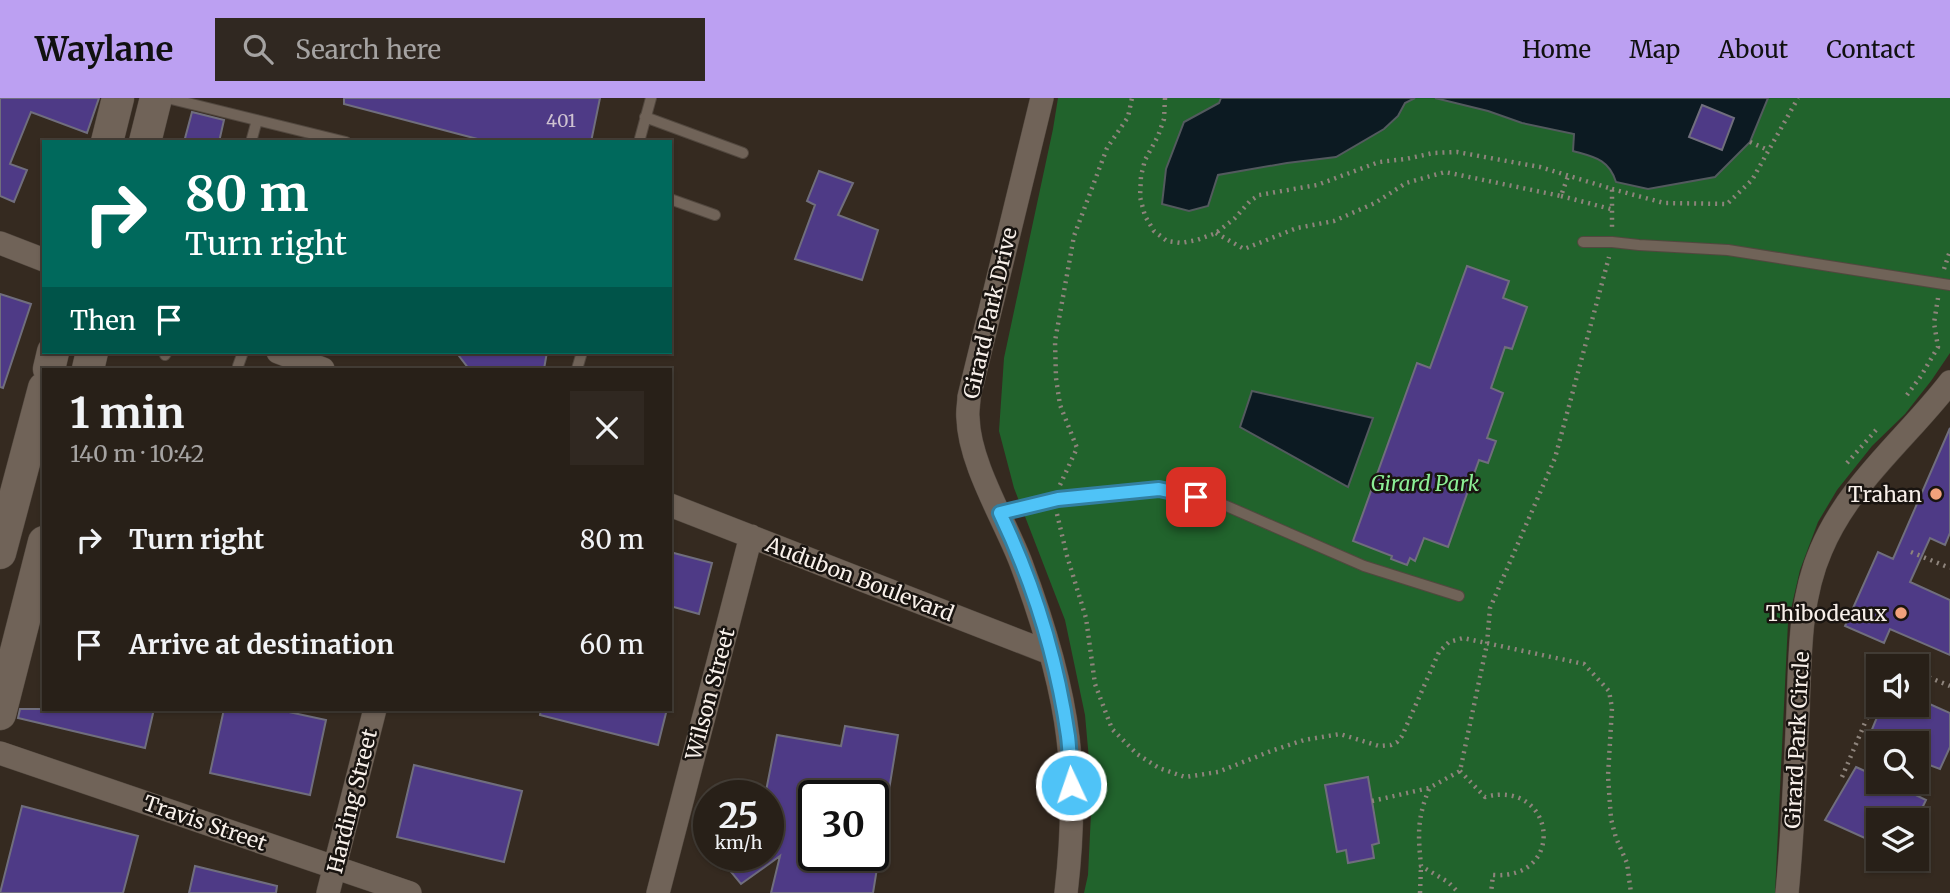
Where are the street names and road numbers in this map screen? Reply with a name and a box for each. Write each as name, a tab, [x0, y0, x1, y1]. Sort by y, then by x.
street label: Girard Park Drive	[957, 225, 1023, 401]
street label: Audubon Boulevard	[761, 530, 958, 627]
street label: Wilson Street	[679, 625, 741, 764]
street label: Girard Park Circle	[1779, 651, 1815, 829]
street label: Harding Street	[321, 726, 383, 876]
street label: Travis Street	[140, 789, 270, 857]

